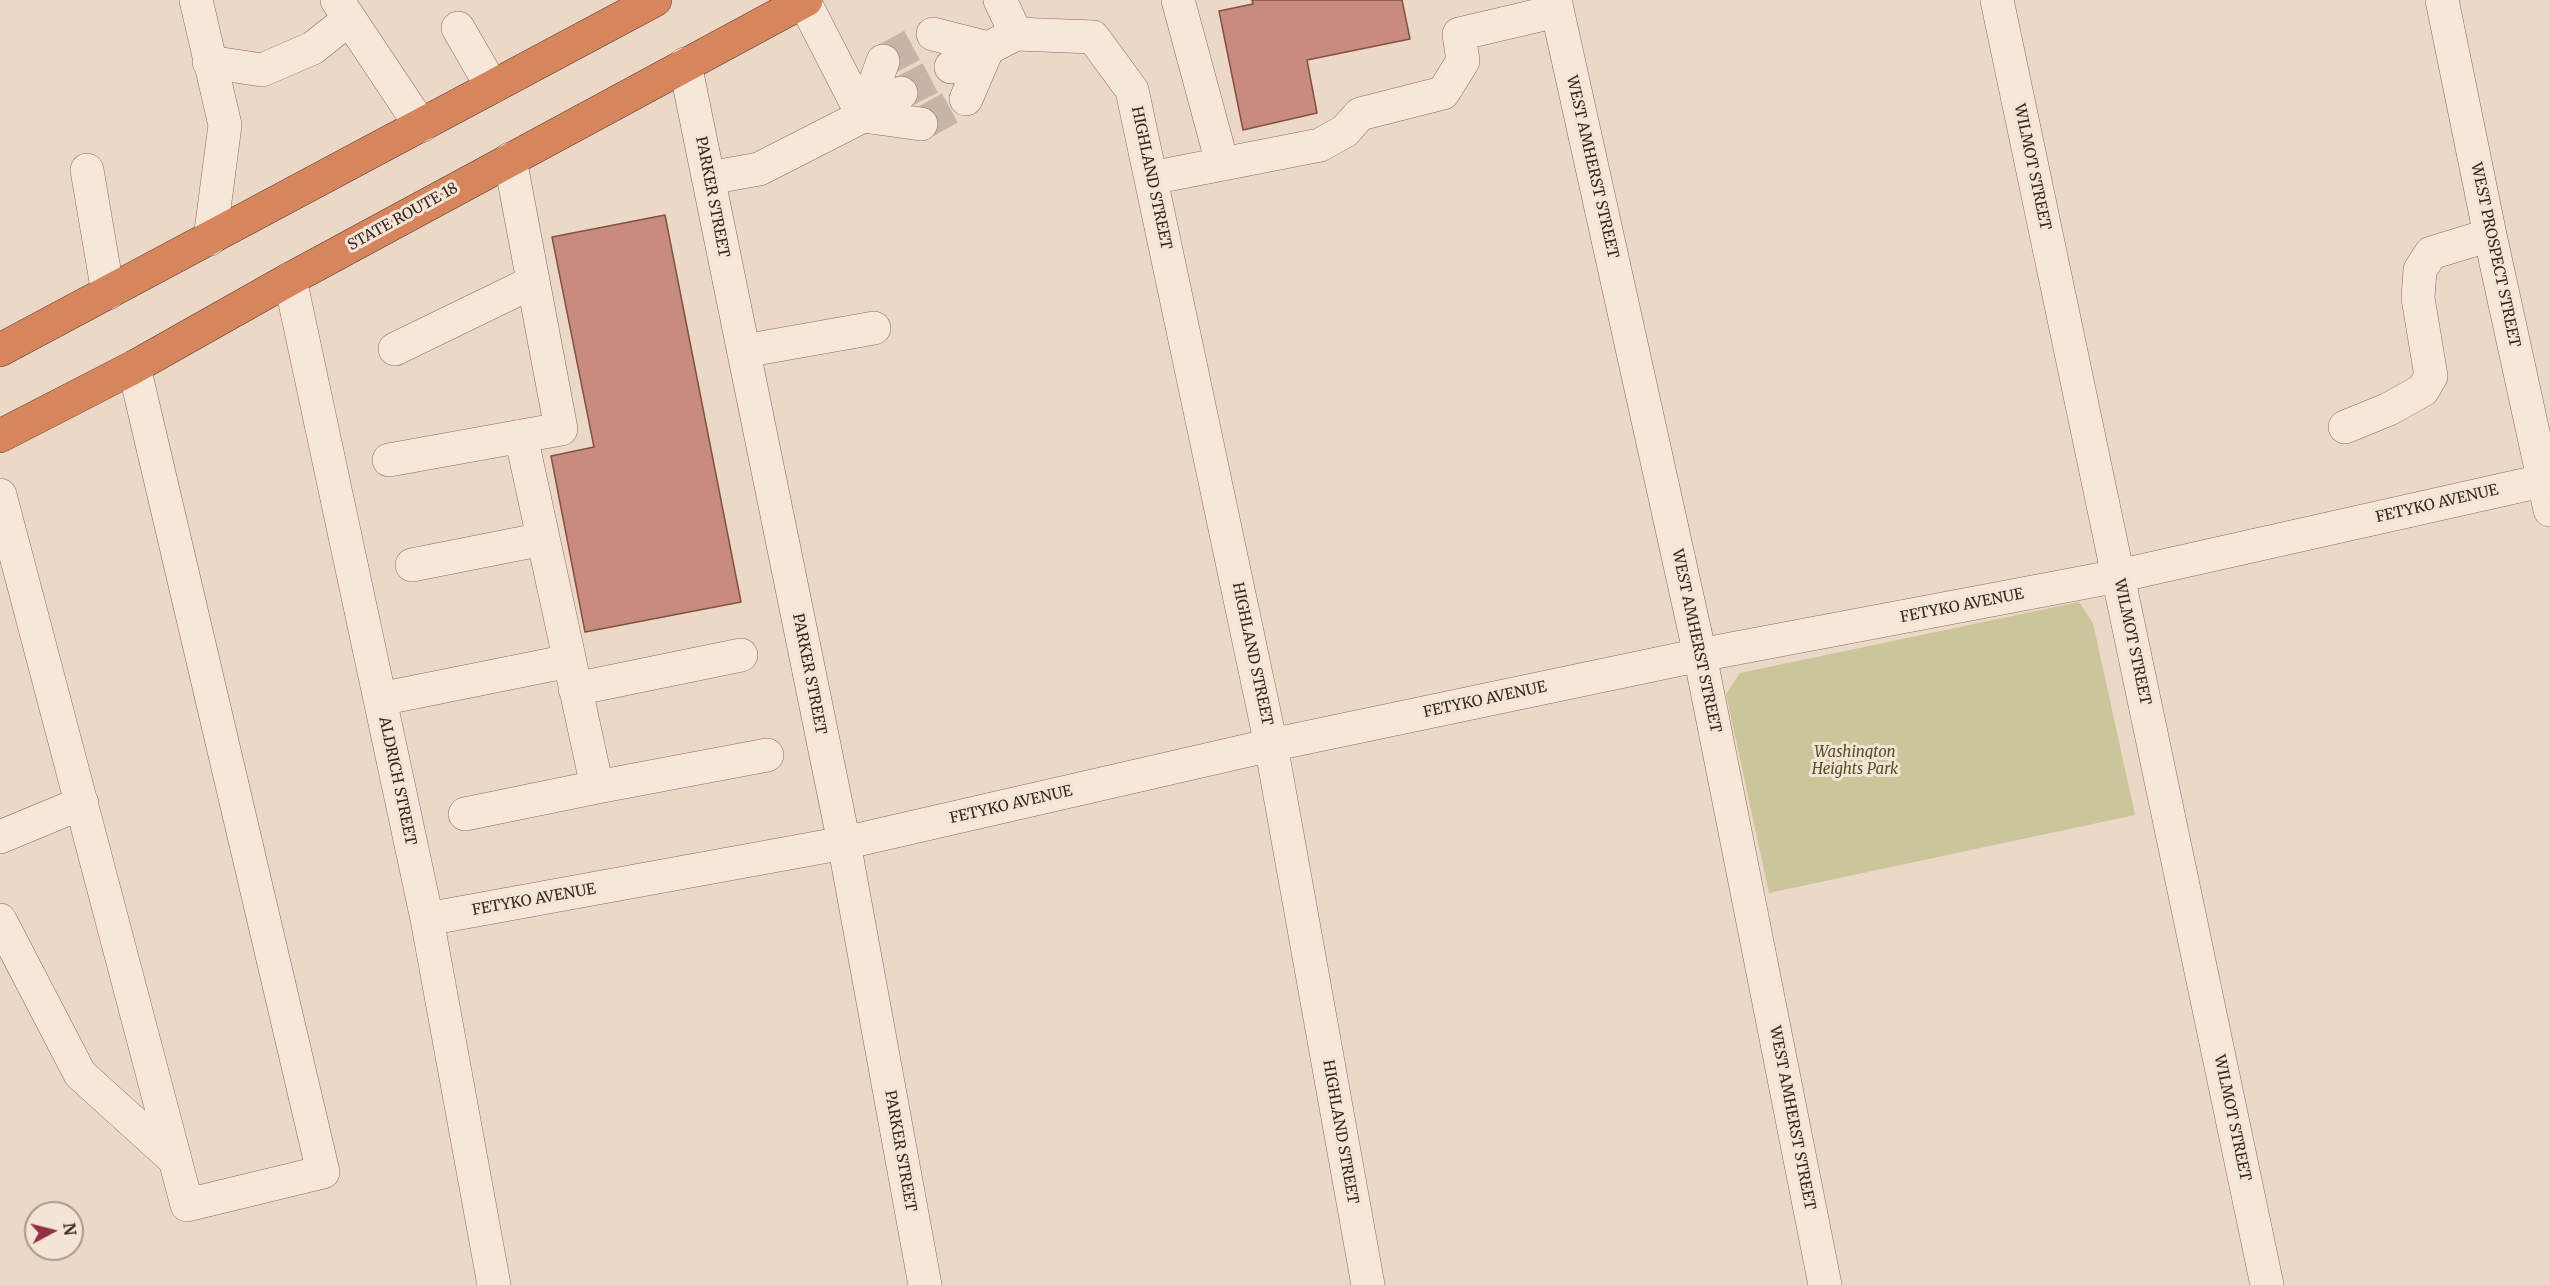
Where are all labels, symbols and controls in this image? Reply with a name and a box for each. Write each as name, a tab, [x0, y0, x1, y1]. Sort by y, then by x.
street label: WEST AMHERST STREET	[1562, 74, 1622, 260]
street label: WILMOT STREET	[2010, 102, 2054, 232]
street label: HIGHLAND STREET	[1127, 105, 1175, 251]
street label: PARKER STREET	[691, 135, 733, 259]
street label: WEST PROSPECT STREET	[2467, 161, 2523, 349]
street label: STATE ROUTE 18	[345, 179, 461, 255]
street label: FETYKO AVENUE	[2374, 481, 2500, 527]
street label: WEST AMHERST STREET	[1668, 548, 1724, 734]
street label: WILMOT STREET	[2110, 577, 2154, 707]
street label: HIGHLAND STREET	[1228, 581, 1276, 727]
street label: FETYKO AVENUE	[1899, 585, 2025, 627]
street label: PARKER STREET	[788, 612, 830, 736]
street label: FETYKO AVENUE	[1422, 678, 1548, 722]
street label: ALDRICH STREET	[375, 715, 419, 847]
park label: Washington Heights Park	[1812, 744, 1898, 779]
street label: FETYKO AVENUE	[948, 782, 1074, 828]
street label: FETYKO AVENUE	[471, 880, 597, 920]
street label: WEST AMHERST STREET	[1765, 1024, 1819, 1212]
street label: WILMOT STREET	[2210, 1053, 2254, 1183]
street label: HIGHLAND STREET	[1318, 1059, 1362, 1205]
street label: PARKER STREET	[880, 1089, 920, 1213]
north arrow	[24, 1201, 84, 1261]
text: N	[59, 1222, 81, 1237]

